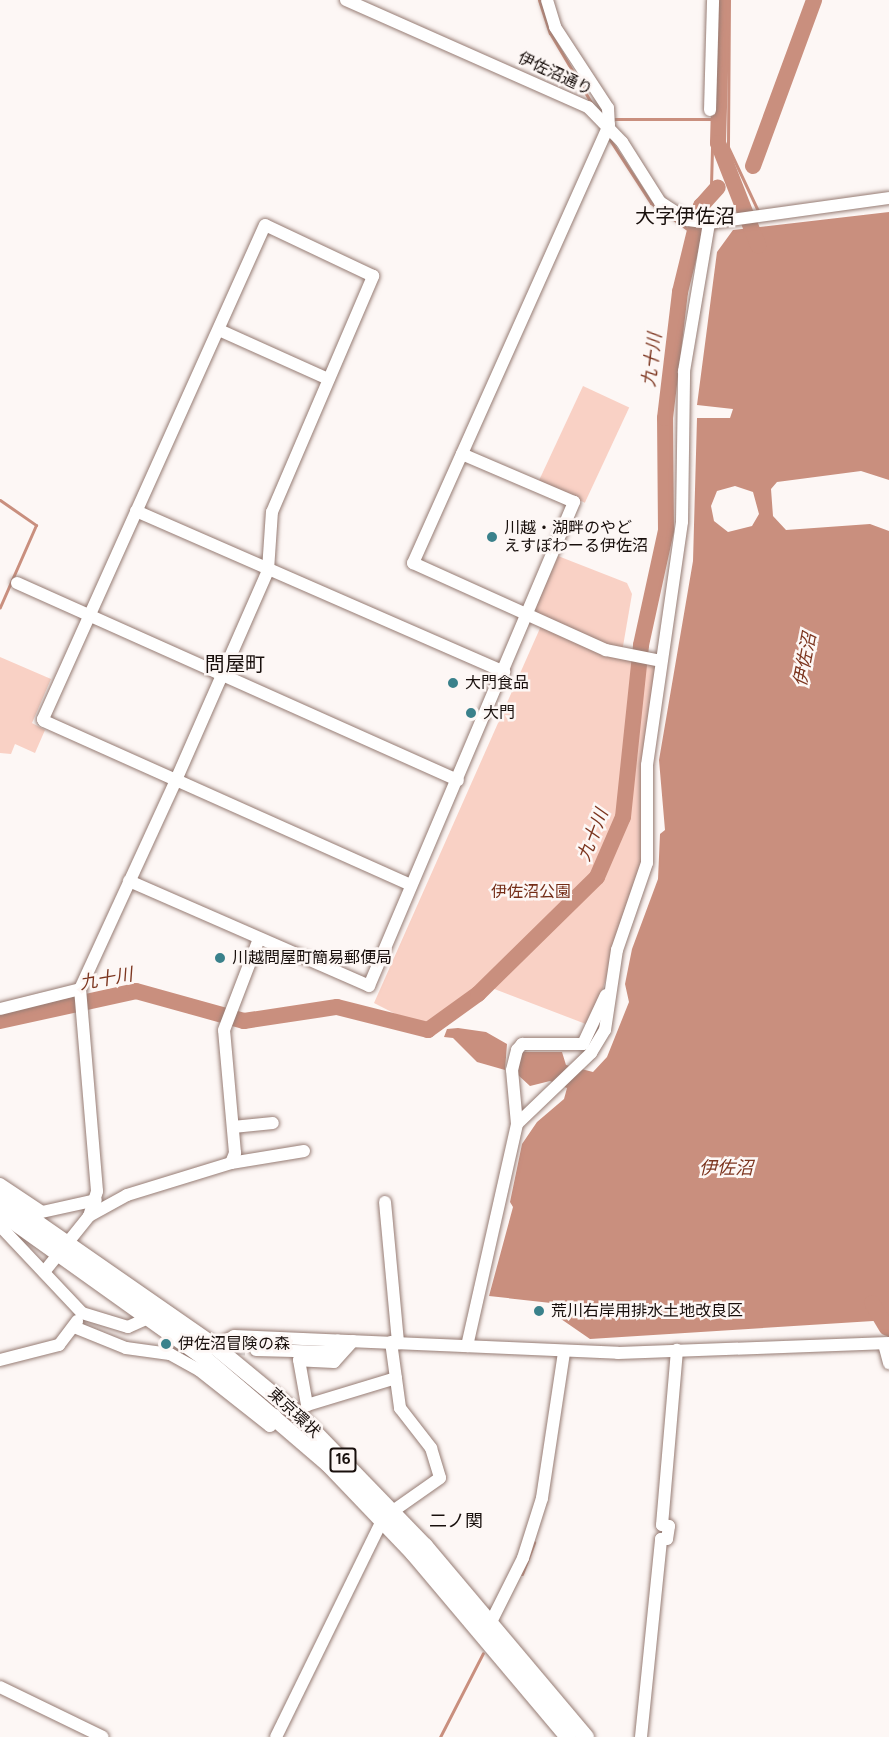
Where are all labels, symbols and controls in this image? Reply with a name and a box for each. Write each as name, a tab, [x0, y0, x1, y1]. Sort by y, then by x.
street label: 伊佐沼通り	[515, 48, 595, 100]
district label: 大字伊佐沼	[635, 204, 735, 228]
water label: 九十川	[638, 332, 666, 388]
place label: 川越・湖畔のやど えすぽわーる伊佐沼	[504, 518, 648, 556]
marker: 川越・湖畔のやど えすぽわーる伊佐沼	[485, 530, 499, 544]
water label: 伊佐沼	[789, 631, 821, 689]
district label: 問屋町	[205, 652, 265, 676]
place label: 大門食品	[465, 673, 529, 693]
marker: 大門食品	[446, 676, 460, 690]
place label: 大門	[483, 703, 515, 723]
marker: 大門	[464, 706, 478, 720]
water label: 九十川	[573, 806, 613, 864]
park label: 伊佐沼公園	[491, 882, 571, 902]
place label: 川越問屋町簡易郵便局	[232, 948, 392, 968]
marker: 川越問屋町簡易郵便局	[213, 951, 227, 965]
water label: 九十川	[78, 964, 134, 994]
water label: 伊佐沼	[699, 1157, 753, 1179]
place label: 荒川右岸用排水土地改良区	[551, 1301, 743, 1321]
marker: 荒川右岸用排水土地改良区	[532, 1304, 546, 1318]
place label: 伊佐沼冒険の森	[178, 1334, 290, 1354]
marker: 伊佐沼冒険の森	[159, 1337, 173, 1351]
street label: 東京環状	[264, 1384, 324, 1442]
road number: 16	[328, 1448, 358, 1472]
district label: 二ノ関	[429, 1510, 483, 1532]

